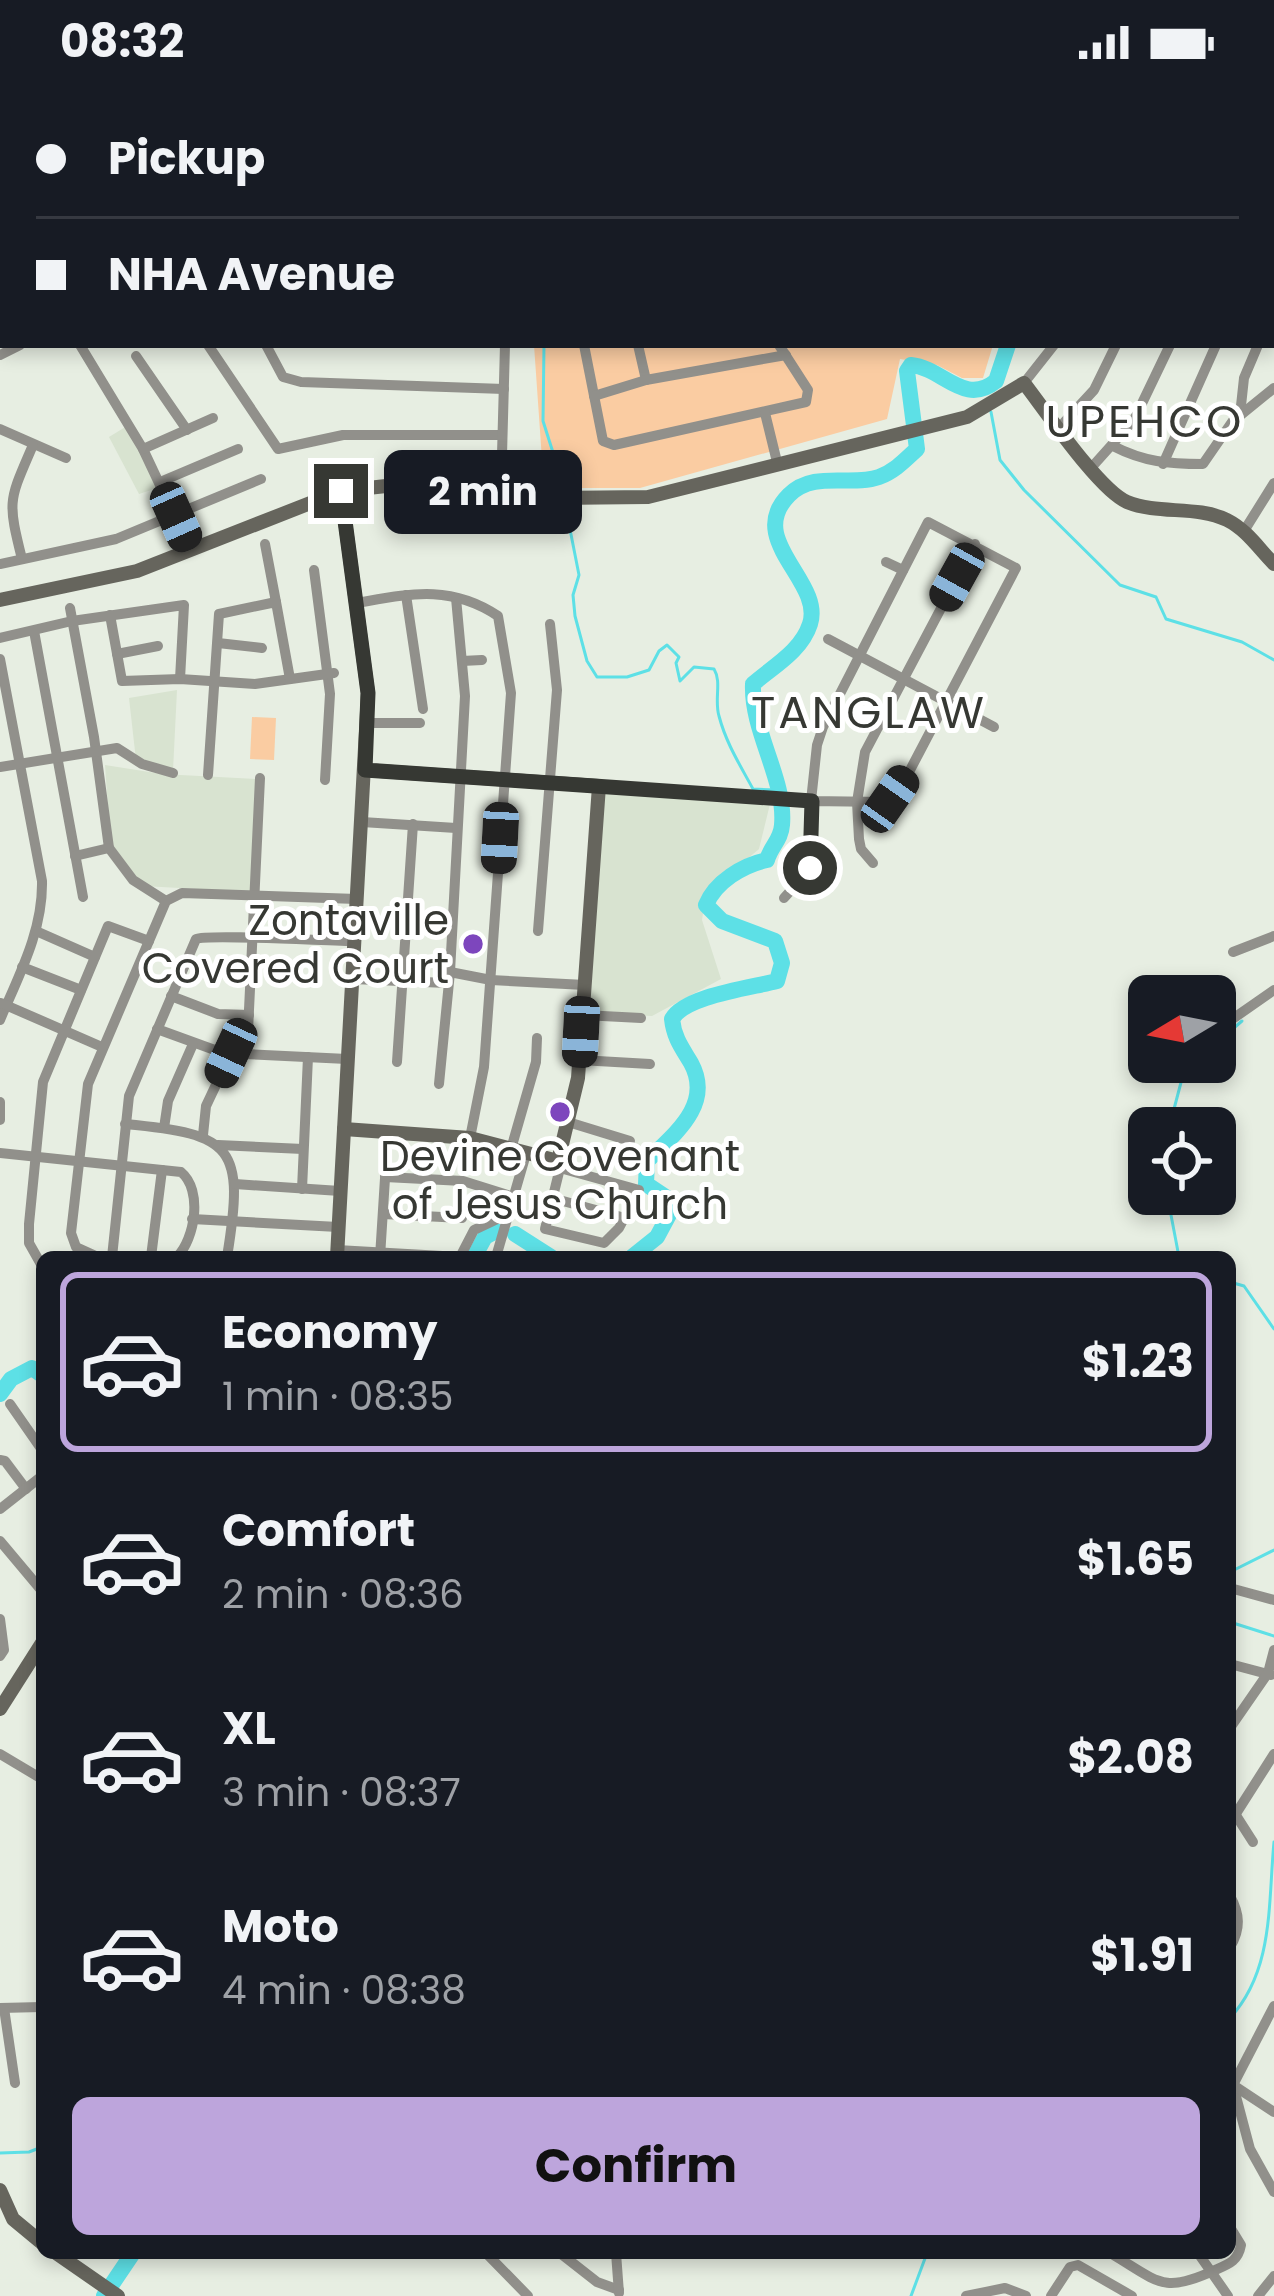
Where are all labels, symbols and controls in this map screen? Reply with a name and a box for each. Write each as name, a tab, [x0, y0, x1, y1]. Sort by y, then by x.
text: 08:32	[60, 10, 184, 73]
text: Pickup	[108, 127, 265, 190]
text: NHA Avenue	[108, 243, 395, 306]
district label: UPEHCO	[1046, 390, 1244, 453]
callout: 2 min	[383, 449, 581, 533]
route end	[314, 464, 368, 518]
text: 2 min	[428, 464, 538, 519]
car	[145, 477, 207, 557]
car	[924, 537, 990, 617]
district label: TANGLAW	[751, 681, 987, 744]
car	[855, 759, 925, 839]
car	[480, 801, 520, 875]
route start	[783, 841, 837, 895]
place label: Zontaville Covered Court	[142, 891, 449, 998]
marker: Zontaville Covered Court	[460, 931, 486, 957]
north arrow	[1128, 975, 1236, 1083]
map controls	[1128, 975, 1236, 1215]
car	[561, 995, 601, 1069]
car	[199, 1013, 263, 1093]
marker: Devine Covenant of Jesus Church	[547, 1099, 573, 1125]
button: locate	[1128, 1107, 1236, 1215]
place label: Devine Covenant of Jesus Church	[380, 1127, 740, 1234]
text: Economy	[222, 1301, 437, 1364]
icon: car	[78, 1308, 186, 1416]
text: $1.23	[1082, 1330, 1194, 1393]
text: 1 min · 08:35	[222, 1369, 454, 1424]
text: Comfort	[222, 1499, 415, 1562]
icon: car	[78, 1506, 186, 1614]
text: $1.65	[1077, 1528, 1194, 1591]
text: 2 min · 08:36	[222, 1567, 464, 1622]
text: XL	[222, 1697, 276, 1760]
icon: car	[78, 1704, 186, 1812]
text: $2.08	[1068, 1726, 1194, 1789]
text: 3 min · 08:37	[222, 1765, 461, 1820]
text: Moto	[222, 1895, 339, 1958]
icon: car	[78, 1902, 186, 2010]
text: $1.91	[1090, 1924, 1194, 1987]
text: 4 min · 08:38	[222, 1963, 466, 2018]
button: Confirm	[72, 2097, 1200, 2235]

